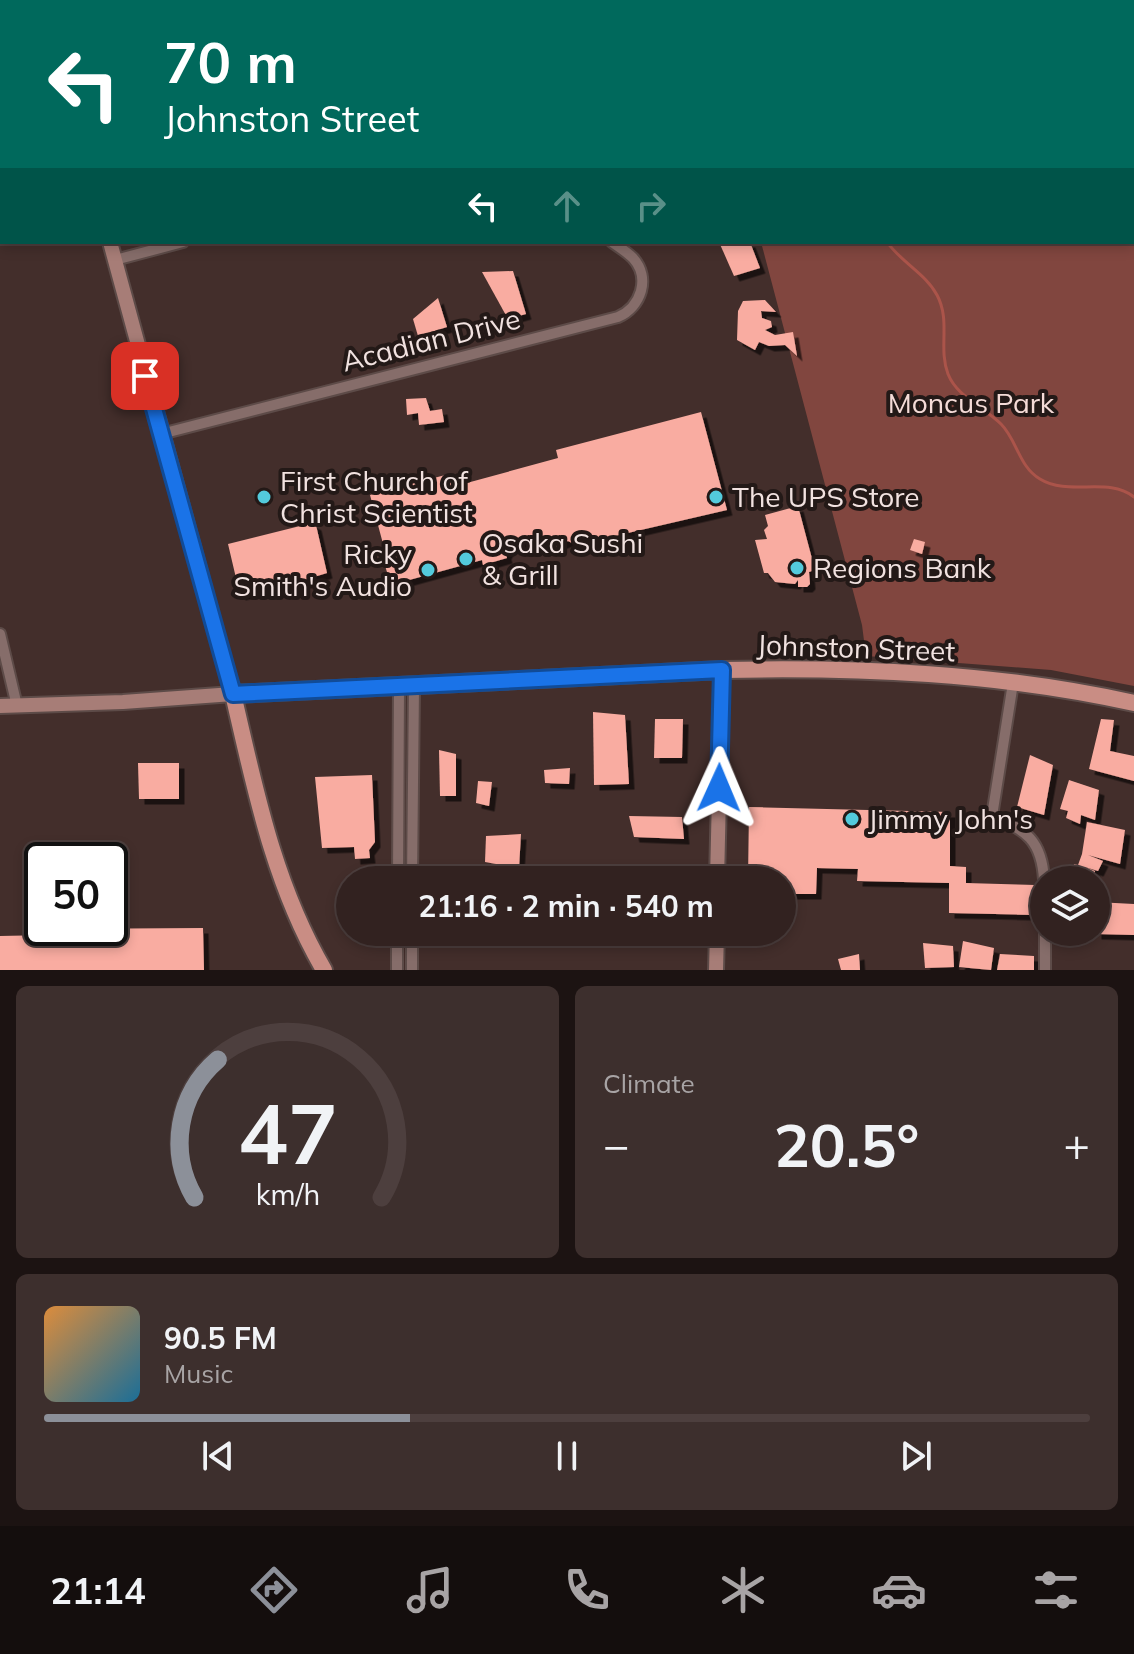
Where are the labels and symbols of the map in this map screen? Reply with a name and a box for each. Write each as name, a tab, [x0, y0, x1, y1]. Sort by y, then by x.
street label: Acadian Drive	[338, 300, 524, 379]
pin	[111, 342, 179, 410]
park label: Moncus Park	[888, 385, 1055, 420]
place label: First Church of Christ Scientist	[280, 463, 473, 530]
place label: The UPS Store	[732, 479, 920, 514]
marker: First Church of Christ Scientist	[255, 488, 273, 506]
marker: The UPS Store	[707, 488, 725, 506]
place label: Osaka Sushi & Grill	[482, 525, 643, 592]
place label: Ricky Smith's Audio	[234, 536, 412, 603]
marker: Osaka Sushi & Grill	[457, 550, 475, 568]
place label: Regions Bank	[813, 550, 992, 585]
marker: Regions Bank	[788, 559, 806, 577]
marker: Ricky Smith's Audio	[419, 561, 437, 579]
street label: Johnston Street	[756, 627, 956, 668]
position arrow	[677, 746, 761, 830]
place label: Jimmy John's	[868, 801, 1033, 836]
marker: Jimmy John's	[843, 810, 861, 828]
speed limit sign: 50	[24, 842, 128, 946]

